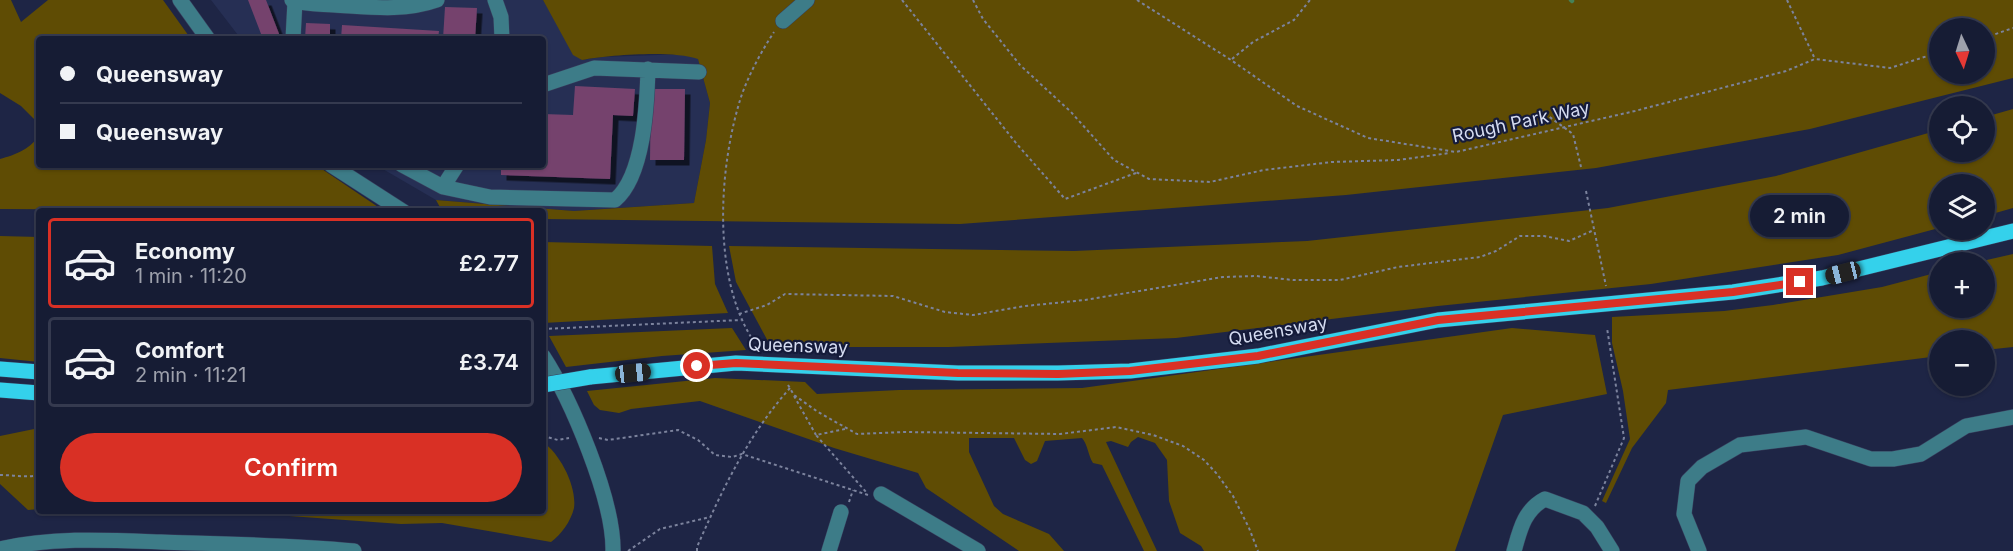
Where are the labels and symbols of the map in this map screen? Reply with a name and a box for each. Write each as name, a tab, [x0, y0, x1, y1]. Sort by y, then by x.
north arrow	[1929, 18, 1995, 84]
street label: Rough Park Way	[1450, 97, 1591, 146]
callout: 2 min	[1750, 195, 1850, 237]
car	[1823, 260, 1863, 286]
route end	[1786, 268, 1813, 295]
street label: Queensway	[1227, 311, 1329, 350]
street label: Queensway	[748, 333, 848, 358]
route start	[683, 352, 710, 379]
car	[614, 362, 652, 384]

